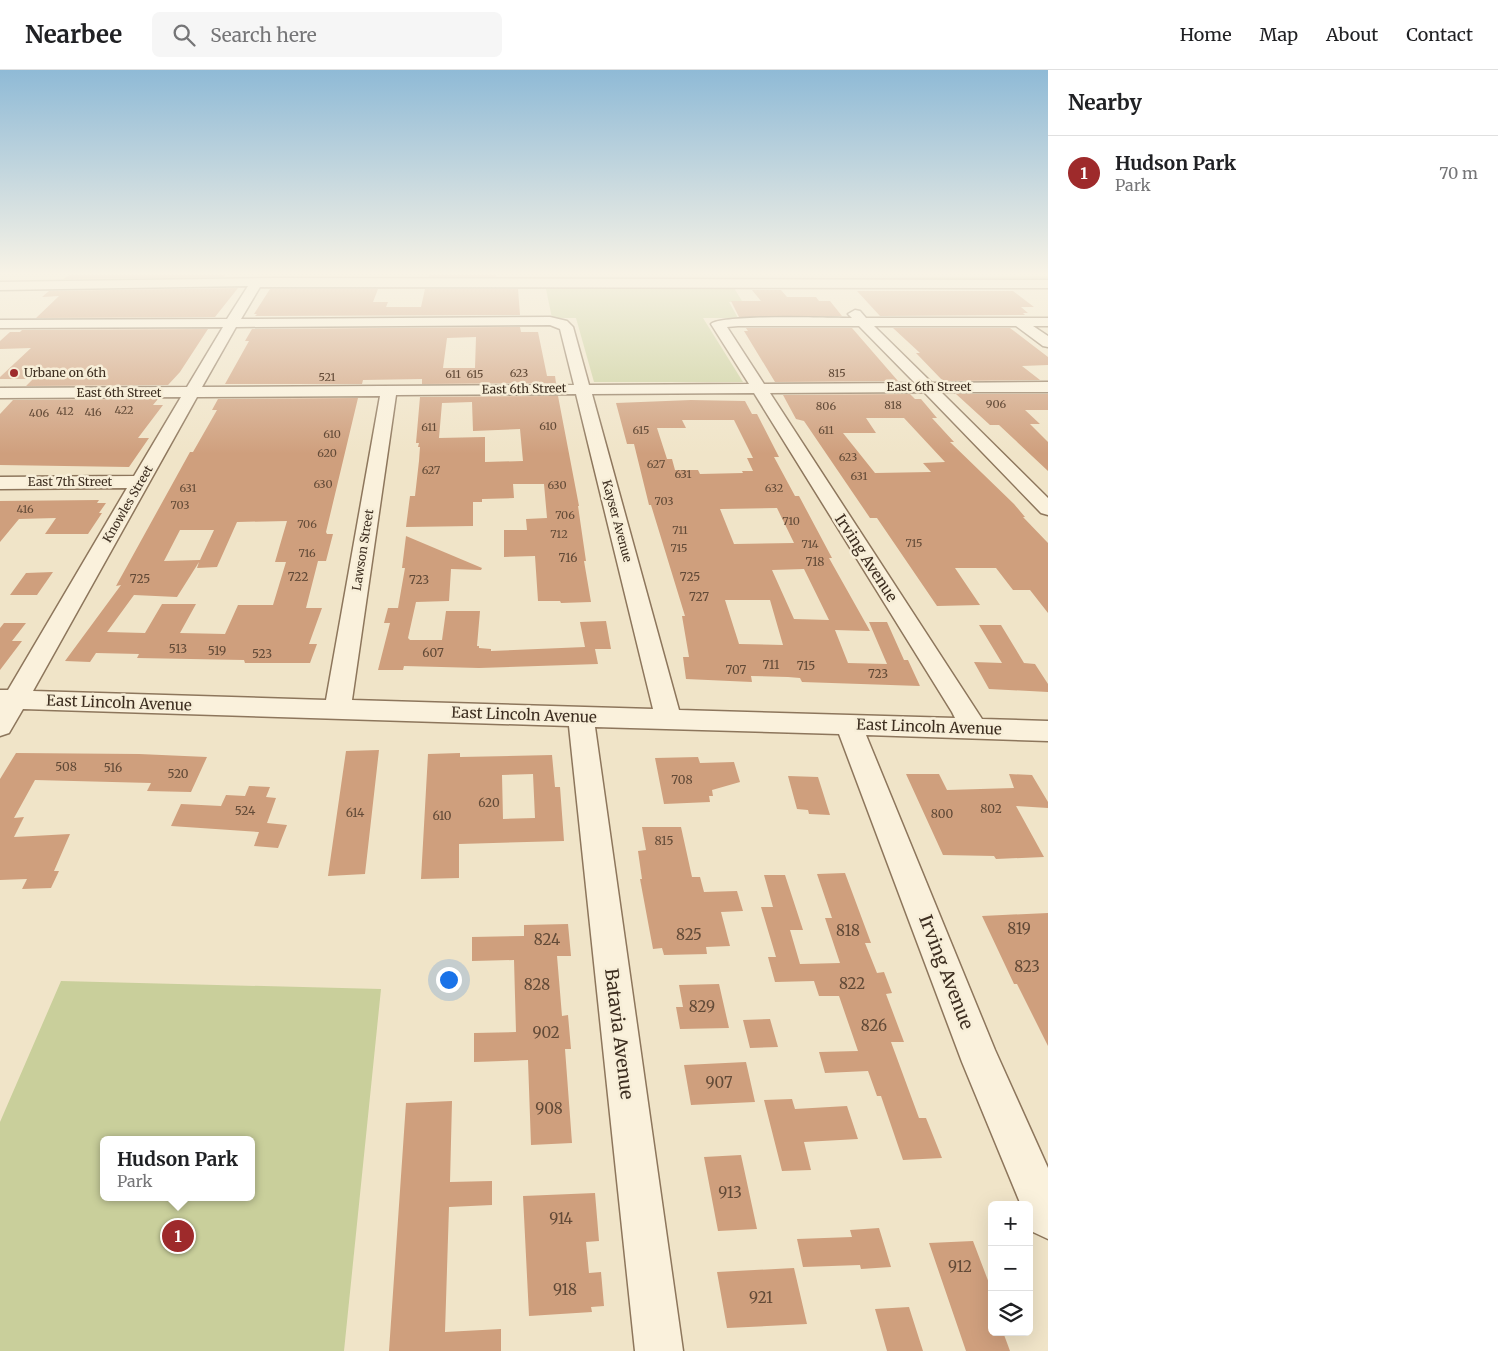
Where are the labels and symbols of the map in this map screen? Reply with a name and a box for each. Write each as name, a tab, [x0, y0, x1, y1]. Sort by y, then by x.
place label: Urbane on 6th	[24, 365, 106, 380]
house number: 623	[510, 366, 528, 380]
house number: 815	[828, 366, 846, 380]
marker: Urbane on 6th	[8, 367, 20, 379]
house number: 611	[445, 367, 461, 381]
house number: 615	[467, 367, 483, 381]
house number: 521	[318, 370, 336, 384]
street label: East 6th Street	[887, 379, 972, 394]
street label: East 6th Street	[481, 380, 567, 397]
street label: East 6th Street	[77, 385, 162, 400]
house number: 906	[986, 397, 1007, 411]
house number: 818	[884, 398, 902, 412]
house number: 806	[816, 399, 836, 413]
house number: 422	[114, 403, 134, 417]
house number: 412	[56, 404, 74, 418]
house number: 416	[84, 405, 102, 419]
house number: 406	[29, 406, 50, 420]
house number: 610	[539, 419, 557, 433]
house number: 611	[421, 420, 437, 434]
house number: 615	[633, 423, 649, 437]
house number: 611	[818, 423, 834, 437]
house number: 610	[323, 427, 341, 441]
house number: 620	[317, 446, 337, 460]
house number: 623	[839, 450, 857, 464]
house number: 627	[647, 457, 665, 471]
street label: Knowles Street	[99, 462, 156, 545]
house number: 627	[422, 463, 440, 477]
house number: 631	[675, 467, 691, 481]
house number: 631	[851, 469, 867, 483]
street label: East 7th Street	[28, 474, 112, 489]
house number: 630	[313, 477, 333, 491]
house number: 630	[547, 478, 567, 492]
street label: Kayser Avenue	[599, 478, 636, 564]
house number: 631	[180, 481, 196, 495]
house number: 632	[765, 481, 783, 495]
house number: 703	[655, 494, 673, 508]
house number: 703	[171, 498, 189, 512]
house number: 416	[16, 502, 34, 516]
street label: Lawson Street	[349, 508, 376, 592]
house number: 706	[555, 508, 575, 522]
street label: Irving Avenue	[831, 510, 902, 605]
house number: 710	[782, 514, 800, 528]
house number: 706	[297, 517, 317, 531]
house number: 711	[672, 523, 688, 537]
house number: 712	[550, 527, 568, 541]
house number: 715	[905, 536, 923, 550]
house number: 714	[801, 537, 819, 551]
house number: 715	[670, 541, 688, 555]
house number: 716	[298, 546, 316, 560]
house number: 716	[559, 550, 577, 565]
house number: 718	[806, 554, 824, 569]
house number: 722	[288, 569, 308, 584]
house number: 725	[680, 569, 700, 584]
house number: 725	[130, 571, 150, 586]
house number: 723	[409, 572, 429, 587]
house number: 727	[689, 589, 709, 604]
house number: 513	[169, 641, 187, 656]
house number: 519	[208, 643, 226, 658]
house number: 607	[422, 645, 444, 660]
house number: 523	[252, 646, 272, 661]
house number: 711	[762, 657, 780, 672]
house number: 715	[797, 658, 815, 673]
house number: 707	[726, 662, 747, 677]
house number: 723	[868, 666, 888, 681]
street label: East Lincoln Avenue	[46, 690, 192, 715]
street label: East Lincoln Avenue	[451, 702, 597, 727]
street label: East Lincoln Avenue	[856, 714, 1002, 739]
house number: 508	[55, 759, 77, 774]
house number: 516	[104, 760, 122, 775]
house number: 520	[167, 766, 189, 781]
house number: 708	[671, 772, 693, 787]
house number: 620	[478, 795, 500, 810]
house number: 802	[980, 801, 1002, 816]
house number: 524	[235, 803, 256, 818]
house number: 614	[346, 805, 365, 820]
house number: 800	[931, 806, 954, 821]
house number: 610	[432, 808, 452, 823]
house number: 815	[655, 833, 673, 848]
street label: Irving Avenue	[914, 911, 979, 1032]
house number: 819	[1007, 919, 1031, 938]
house number: 818	[836, 921, 860, 940]
house number: 825	[676, 925, 702, 944]
house number: 824	[534, 930, 560, 949]
house number: 823	[1014, 957, 1040, 976]
your location	[436, 967, 462, 993]
street label: Batavia Avenue	[600, 967, 639, 1101]
house number: 822	[839, 974, 865, 993]
house number: 828	[524, 975, 550, 994]
house number: 829	[689, 997, 715, 1016]
house number: 826	[861, 1016, 887, 1035]
house number: 902	[532, 1023, 560, 1042]
house number: 907	[706, 1073, 733, 1092]
house number: 908	[535, 1099, 563, 1118]
house number: 913	[718, 1183, 742, 1202]
house number: 914	[549, 1209, 573, 1228]
pin: 1	[162, 1217, 194, 1255]
house number: 912	[948, 1257, 972, 1276]
house number: 918	[553, 1280, 577, 1299]
house number: 921	[749, 1288, 773, 1307]

